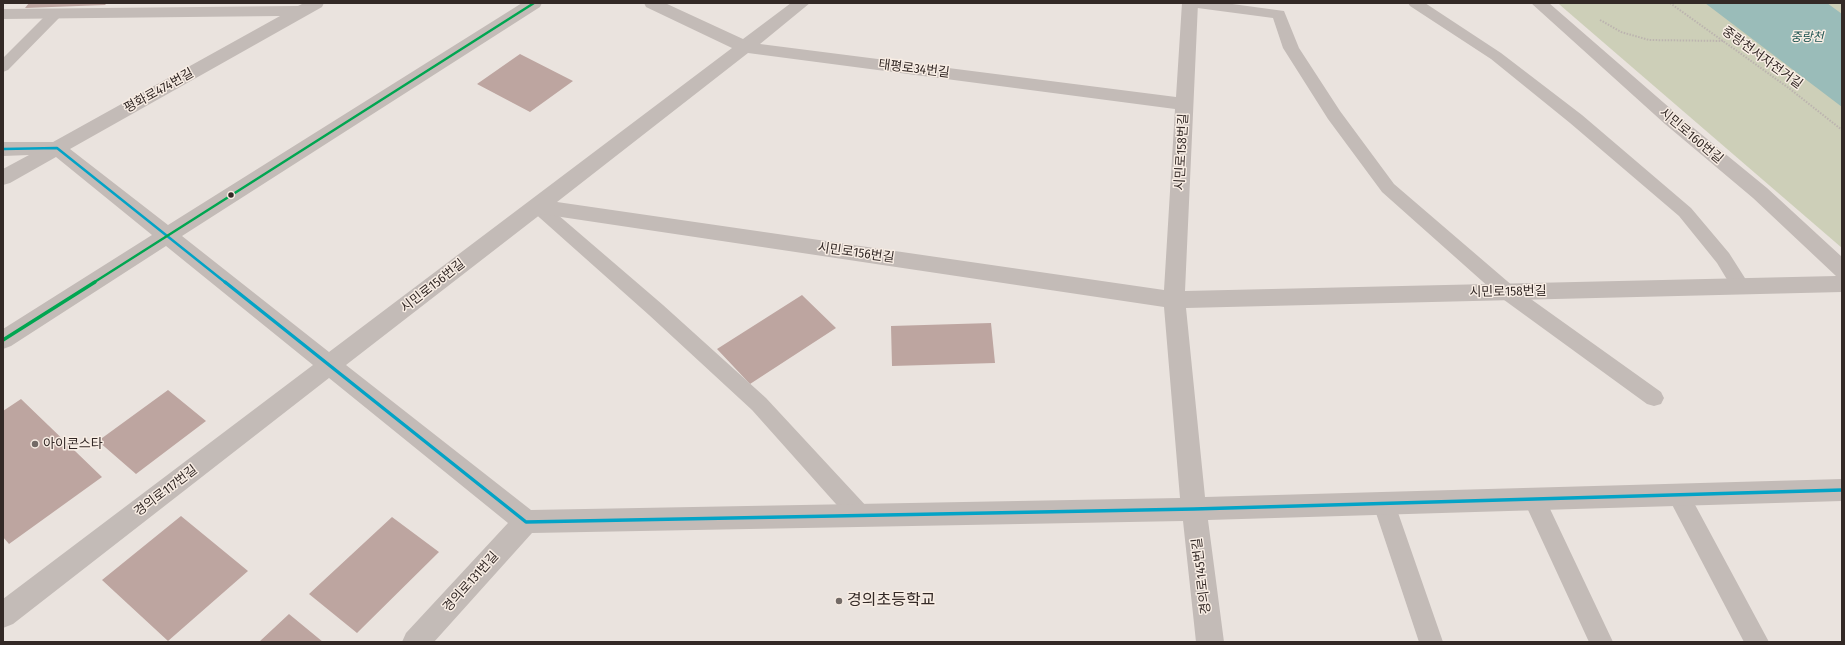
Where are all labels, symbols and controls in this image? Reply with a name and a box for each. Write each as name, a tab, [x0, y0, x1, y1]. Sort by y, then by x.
street label: 중랑천서자전거길	[1719, 24, 1805, 92]
water label: 중랑천	[1790, 31, 1824, 45]
street label: 태평로34번길	[877, 57, 951, 81]
street label: 평화로474번길	[122, 66, 196, 116]
street label: 시민로160번길	[1656, 105, 1726, 167]
street label: 시민로158번길	[1172, 113, 1192, 191]
unlabelled marker	[226, 190, 236, 200]
street label: 시민로156번길	[817, 240, 895, 266]
street label: 시민로156번길	[398, 256, 468, 316]
street label: 시민로158번길	[1469, 284, 1547, 300]
place label: 아이콘스타	[43, 436, 103, 452]
marker: 아이콘스타	[30, 439, 40, 449]
street label: 경의로117번길	[131, 462, 201, 520]
street label: 경의로145번길	[1190, 537, 1214, 615]
street label: 경의로131번길	[440, 549, 502, 615]
place label: 경의초등학교	[847, 591, 935, 611]
marker: 경의초등학교	[834, 596, 844, 606]

